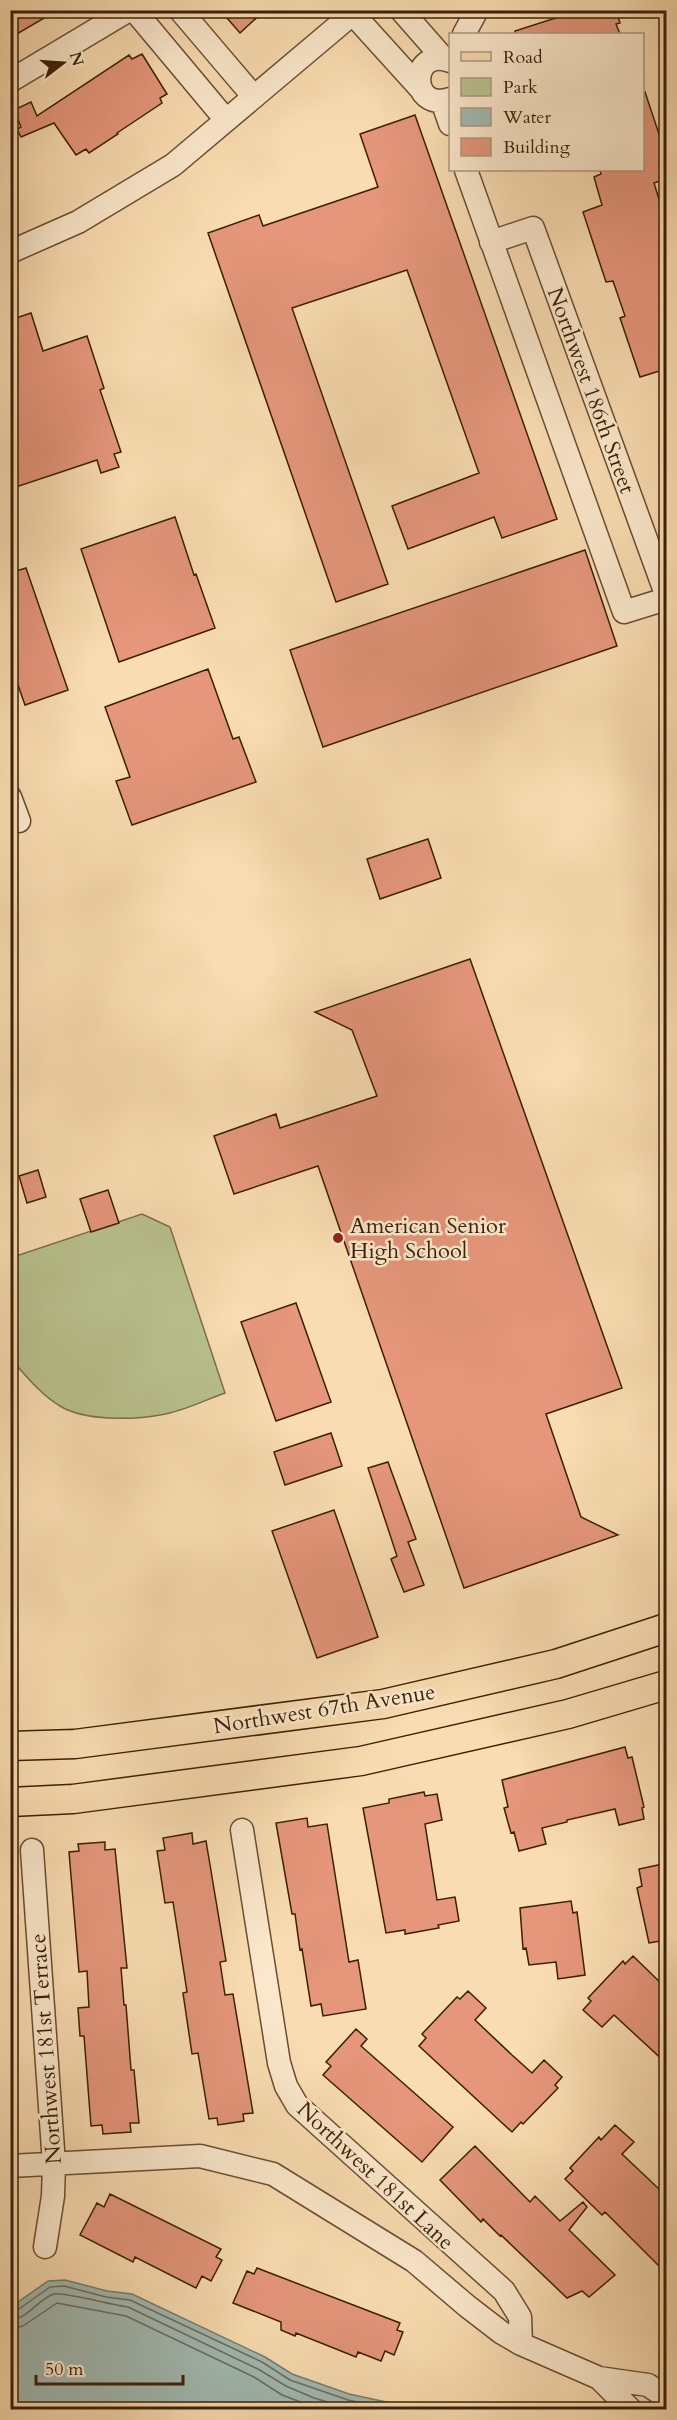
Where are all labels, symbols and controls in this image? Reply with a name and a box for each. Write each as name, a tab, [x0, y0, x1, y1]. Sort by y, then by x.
north arrow	[33, 33, 93, 93]
legend	[449, 33, 644, 171]
text: Road	[503, 45, 543, 70]
text: N	[64, 49, 89, 69]
text: Park	[503, 75, 538, 100]
text: Water	[502, 105, 552, 130]
text: Building	[503, 135, 571, 160]
street label: Northwest 186th Street	[540, 283, 642, 498]
place label: American Senior High School	[350, 1211, 507, 1266]
marker: American Senior High School	[331, 1231, 345, 1245]
street label: Northwest 67th Avenue	[211, 1677, 437, 1741]
street label: Northwest 181st Terrace	[23, 1933, 69, 2165]
street label: Northwest 181st Lane	[290, 2095, 460, 2257]
scale bar	[36, 2348, 183, 2386]
text: 50 m	[45, 2357, 84, 2382]

